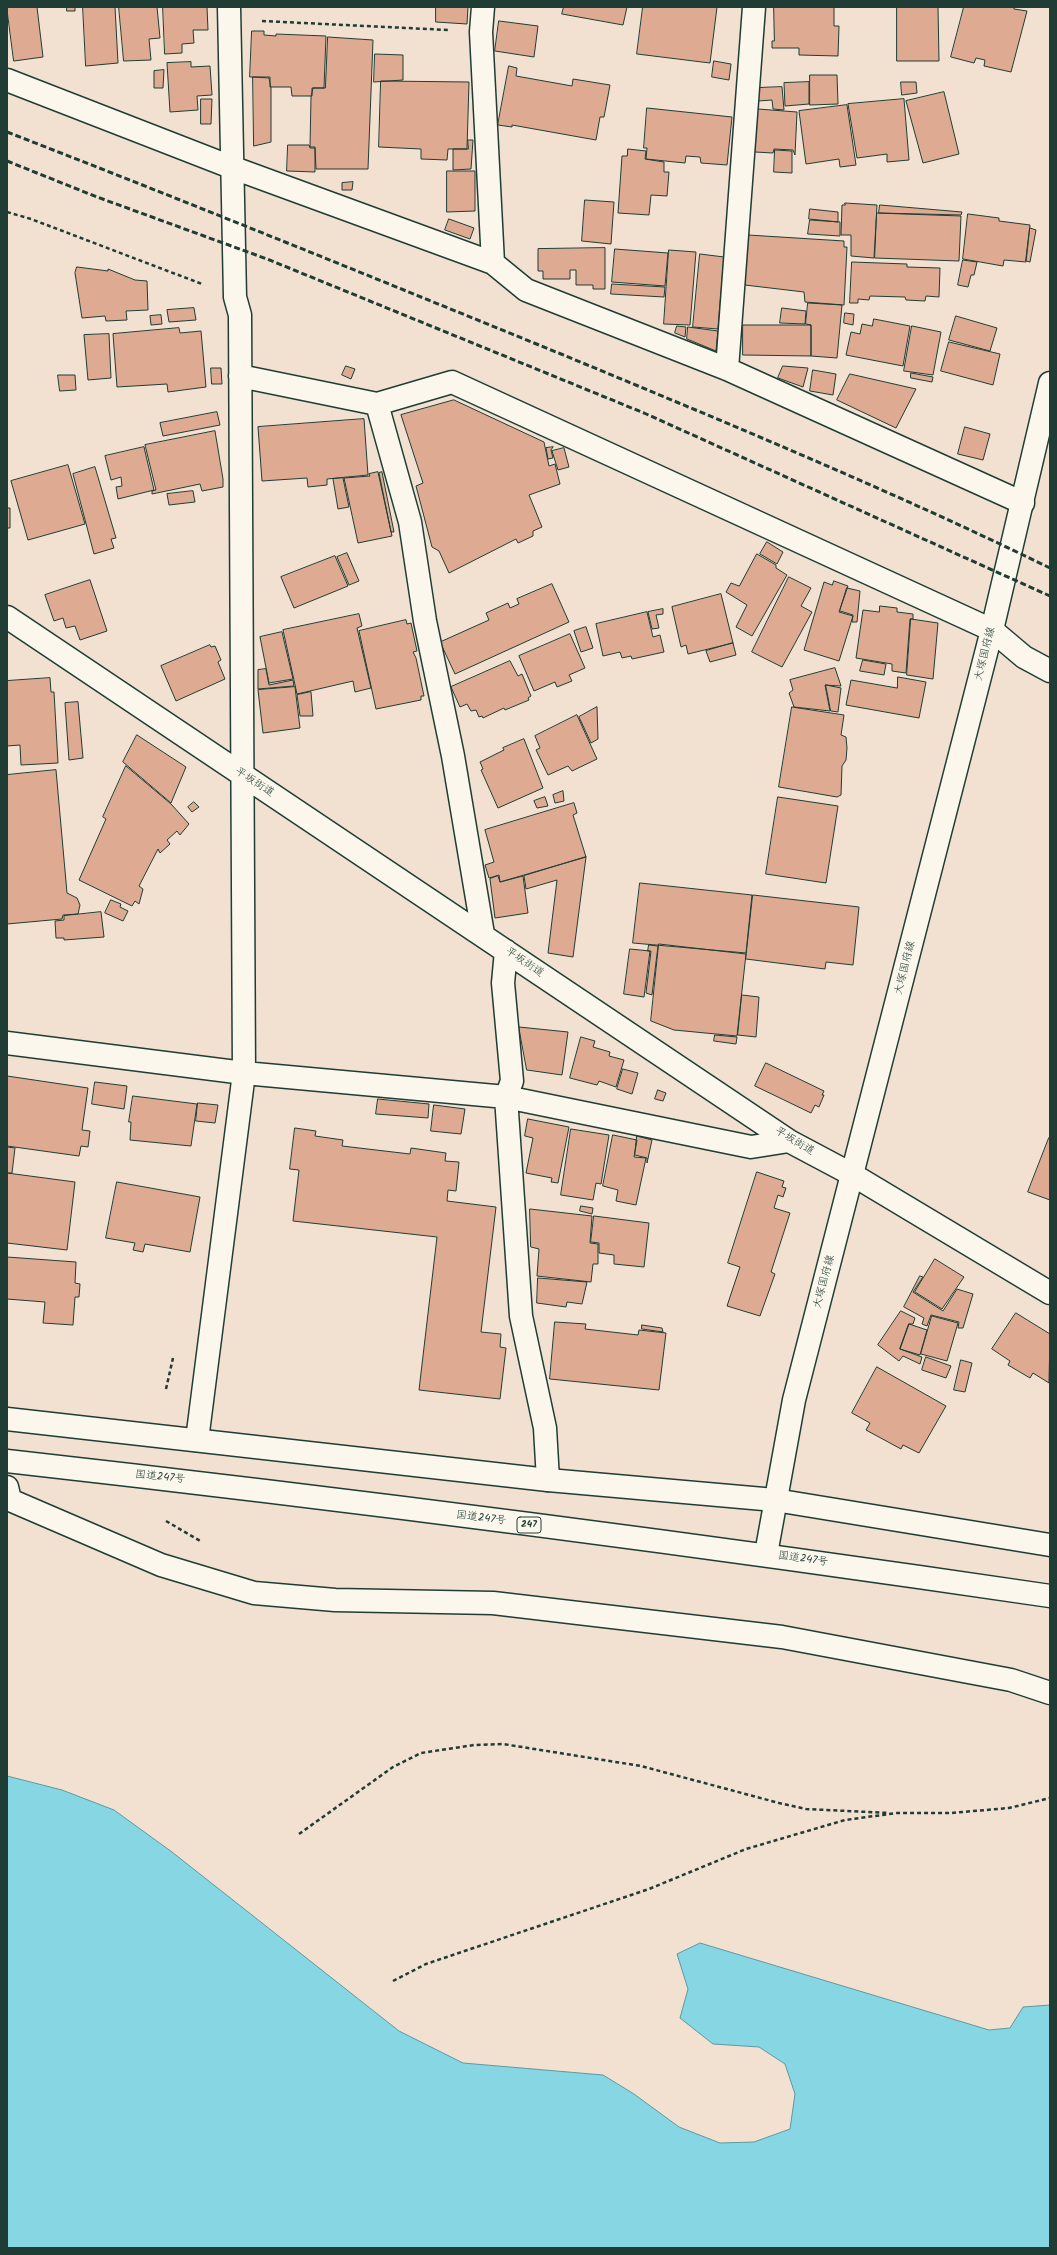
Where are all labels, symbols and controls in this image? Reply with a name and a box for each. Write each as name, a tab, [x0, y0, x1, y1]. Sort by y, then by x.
street label: 大塚国府線	[973, 626, 999, 682]
street label: 平坂街道	[232, 765, 276, 801]
street label: 大塚国府線	[893, 940, 919, 996]
street label: 平坂街道	[502, 945, 546, 981]
street label: 平坂街道	[772, 1125, 816, 1159]
street label: 大塚国府線	[812, 1254, 838, 1310]
street label: 国道247号	[134, 1469, 186, 1487]
street label: 国道247号	[455, 1509, 507, 1529]
road number: 247	[517, 1517, 541, 1533]
street label: 国道247号	[777, 1550, 829, 1570]

